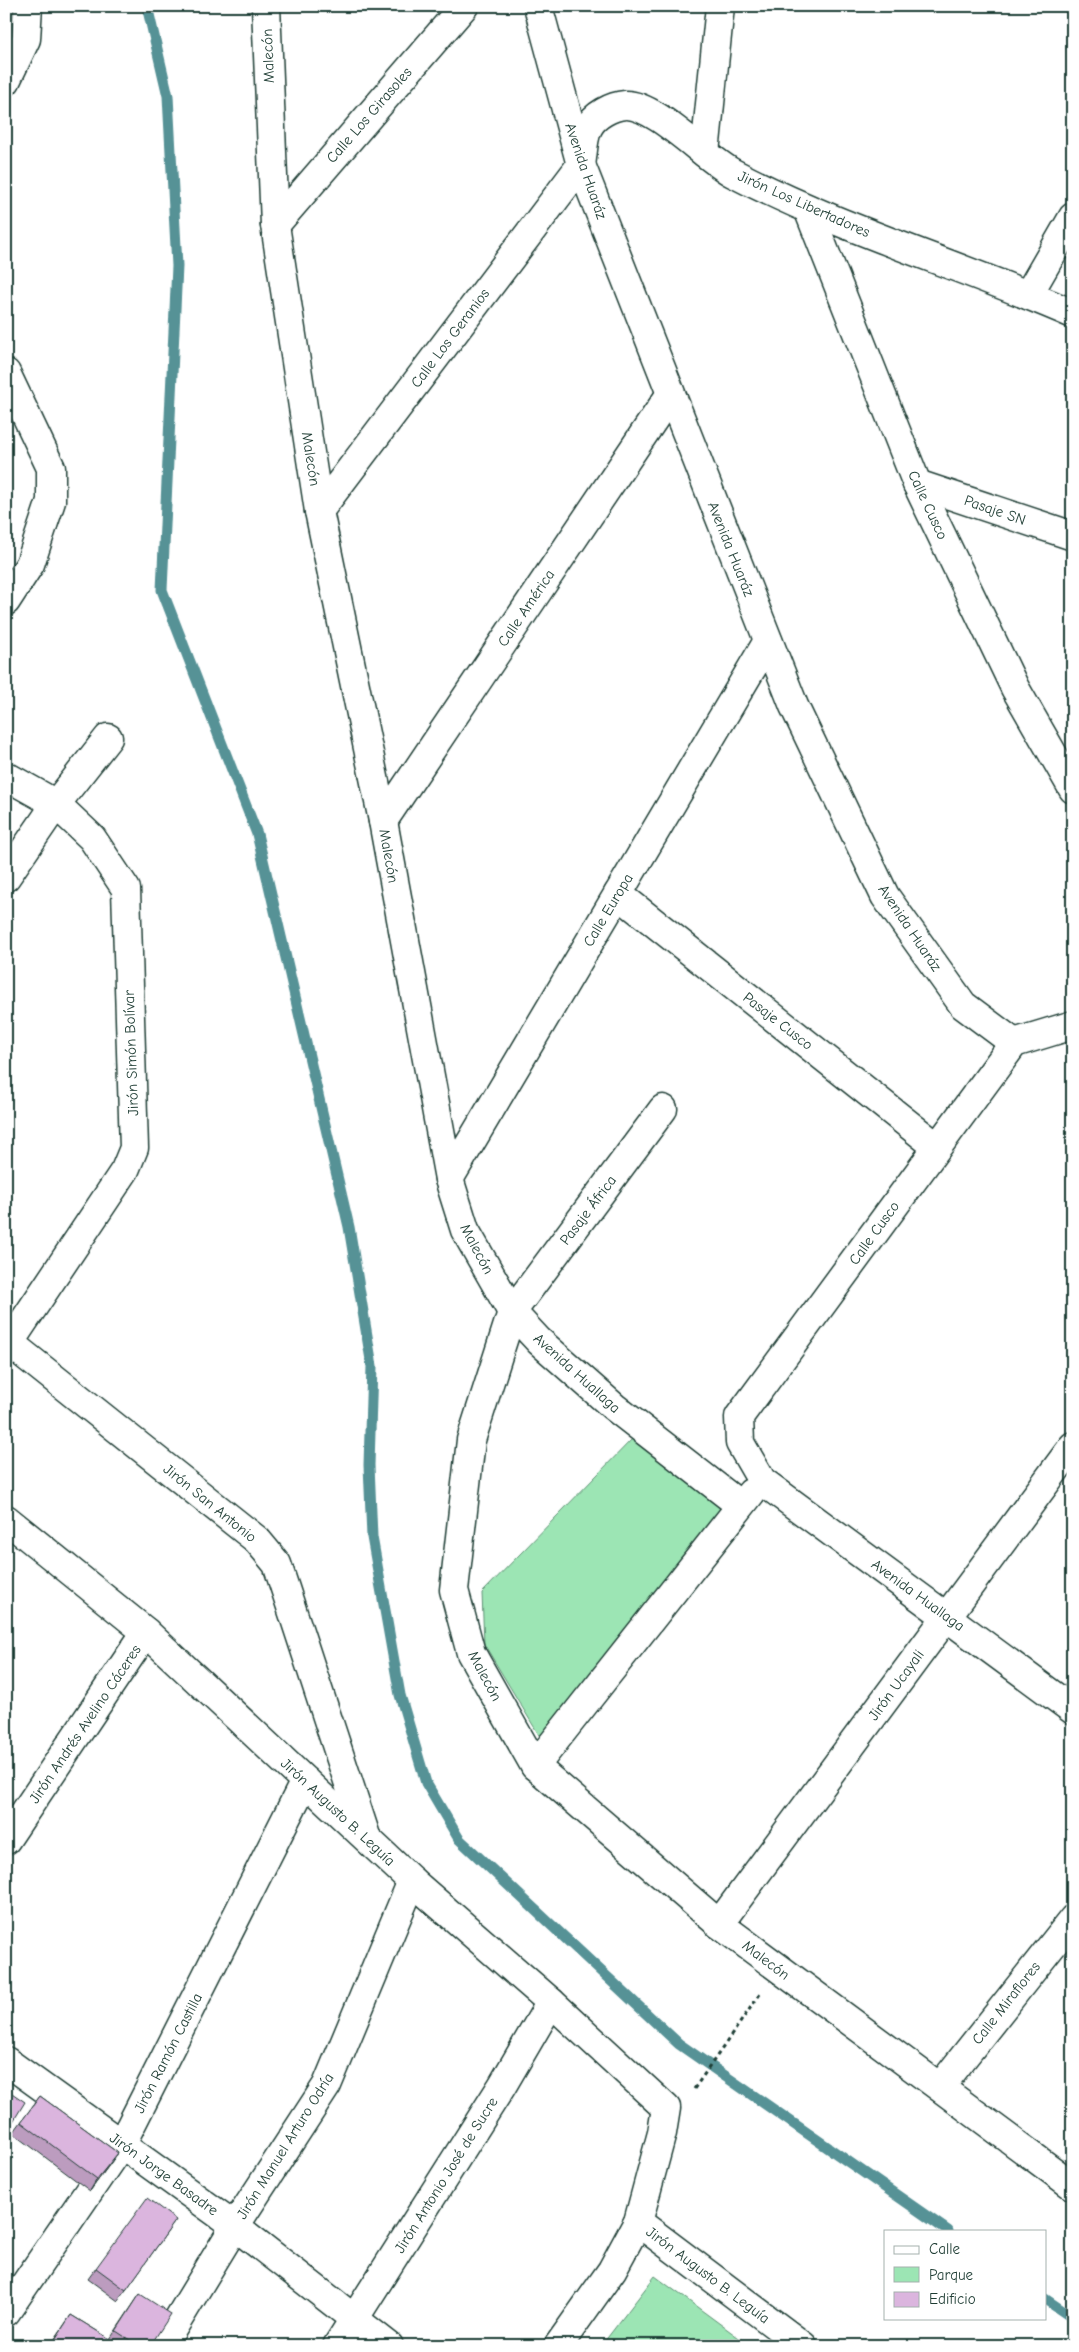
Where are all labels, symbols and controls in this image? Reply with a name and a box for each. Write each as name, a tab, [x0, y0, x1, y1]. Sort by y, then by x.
street label: Malecón	[258, 28, 278, 84]
street label: Calle Los Girasoles	[322, 63, 416, 167]
street label: Avenida Huaráz	[561, 121, 611, 222]
street label: Jirón Los Libertadores	[735, 167, 873, 241]
street label: Calle Los Geranios	[407, 285, 493, 391]
street label: Malecón	[298, 431, 324, 487]
street label: Calle Cusco	[904, 468, 952, 543]
street label: Pasaje SN	[962, 491, 1028, 529]
street label: Avenida Huaráz	[704, 499, 758, 599]
street label: Calle América	[494, 566, 558, 650]
street label: Malecón	[375, 828, 403, 884]
street label: Calle Europa	[579, 870, 637, 950]
street label: Avenida Huaráz	[874, 881, 946, 975]
street label: Pasaje Cusco	[739, 988, 817, 1054]
street label: Jirón Simón Bolívar	[120, 990, 142, 1116]
street label: Pasaje África	[555, 1171, 620, 1248]
street label: Calle Cusco	[845, 1198, 903, 1268]
street label: Malecón	[456, 1221, 498, 1277]
street label: Avenida Huallaga	[530, 1329, 624, 1417]
street label: Jirón San Antonio	[160, 1460, 260, 1546]
street label: Avenida Huallaga	[868, 1555, 968, 1635]
street label: Jirón Andrés Avelino Cáceres	[25, 1641, 145, 1807]
street label: Jirón Ucayali	[864, 1646, 928, 1724]
street label: Malecón	[464, 1648, 506, 1704]
street label: Jirón Augusto B. Leguía	[277, 1754, 399, 1870]
street label: Malecón	[739, 1936, 793, 1984]
street label: Calle Miraflores	[968, 1958, 1044, 2048]
street label: Jirón Ramón Castilla	[130, 1990, 206, 2116]
street label: Jirón Manuel Arturo Odría	[233, 2070, 337, 2222]
street label: Jirón Antonio José de Sucre	[390, 2093, 502, 2256]
street label: Jirón Jorge Basadre	[106, 2129, 222, 2220]
street label: Jirón Augusto B. Leguía	[643, 2223, 773, 2327]
legend	[884, 2230, 1046, 2320]
text: Calle	[929, 2240, 961, 2258]
text: Parque	[929, 2266, 974, 2284]
text: Edificio	[929, 2290, 976, 2308]

